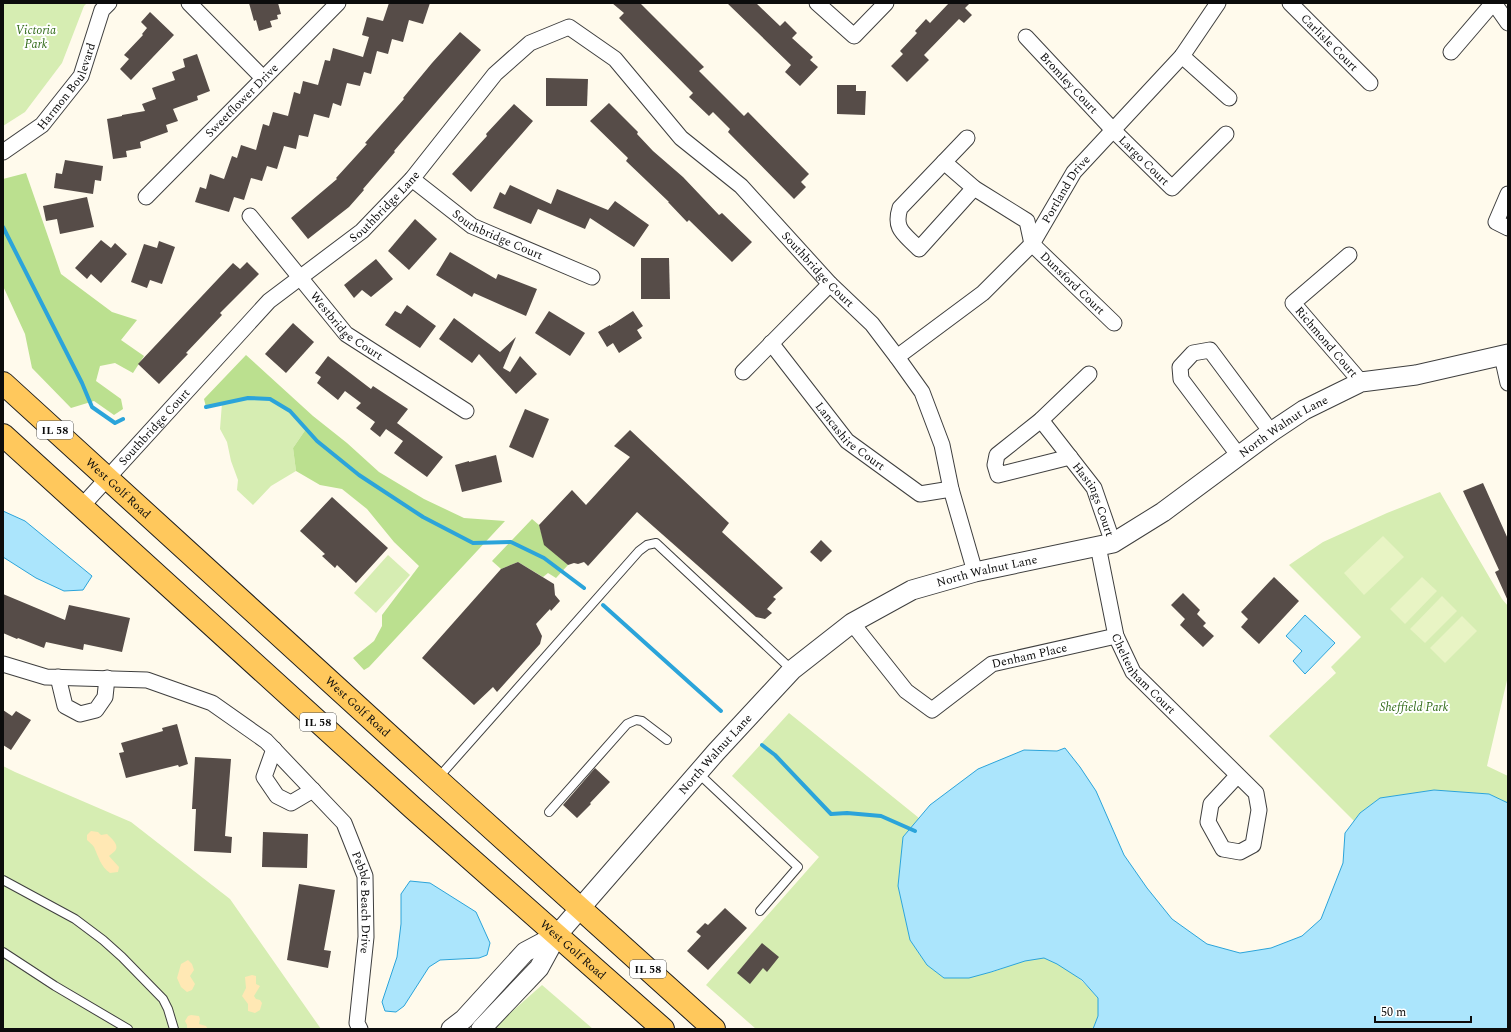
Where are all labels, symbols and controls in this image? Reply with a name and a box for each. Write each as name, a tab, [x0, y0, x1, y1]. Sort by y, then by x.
street label: Carlisle Court	[1296, 9, 1363, 76]
park label: Victoria Park	[16, 21, 56, 54]
street label: Harmon Boulevard	[32, 40, 101, 134]
street label: Bromley Court	[1035, 48, 1103, 118]
street label: Sweetflower Drive	[201, 59, 283, 142]
street label: Largo Court	[1114, 131, 1174, 190]
street label: Portland Drive	[1037, 150, 1095, 227]
street label: Southbridge Lane	[345, 167, 425, 247]
street label: Southbridge Court	[448, 204, 546, 265]
street label: Southbridge Court	[777, 227, 859, 312]
street label: Dunsford Court	[1036, 247, 1110, 319]
street label: Westbridge Court	[305, 287, 387, 365]
street label: Richmond Court	[1290, 302, 1363, 382]
street label: Southbridge Court	[114, 384, 195, 470]
street label: North Walnut Lane	[1235, 390, 1331, 462]
street label: Lancashire Court	[811, 398, 889, 475]
road number: IL 58	[37, 421, 73, 439]
street label: West Golf Road	[81, 453, 156, 523]
street label: Hastings Court	[1068, 458, 1119, 539]
street label: North Walnut Lane	[934, 550, 1039, 592]
street label: Cheltenham Court	[1106, 630, 1180, 719]
street label: Denham Place	[990, 638, 1069, 673]
street label: West Golf Road	[320, 671, 395, 742]
park label: Sheffield Park	[1380, 698, 1449, 717]
street label: North Walnut Lane	[674, 709, 757, 799]
road number: IL 58	[300, 713, 336, 731]
street label: Pebble Beach Drive	[347, 848, 376, 955]
street label: West Golf Road	[536, 915, 611, 984]
road number: IL 58	[630, 960, 666, 978]
scale bar	[1375, 998, 1471, 1024]
text: 50 m	[1381, 1003, 1406, 1022]

